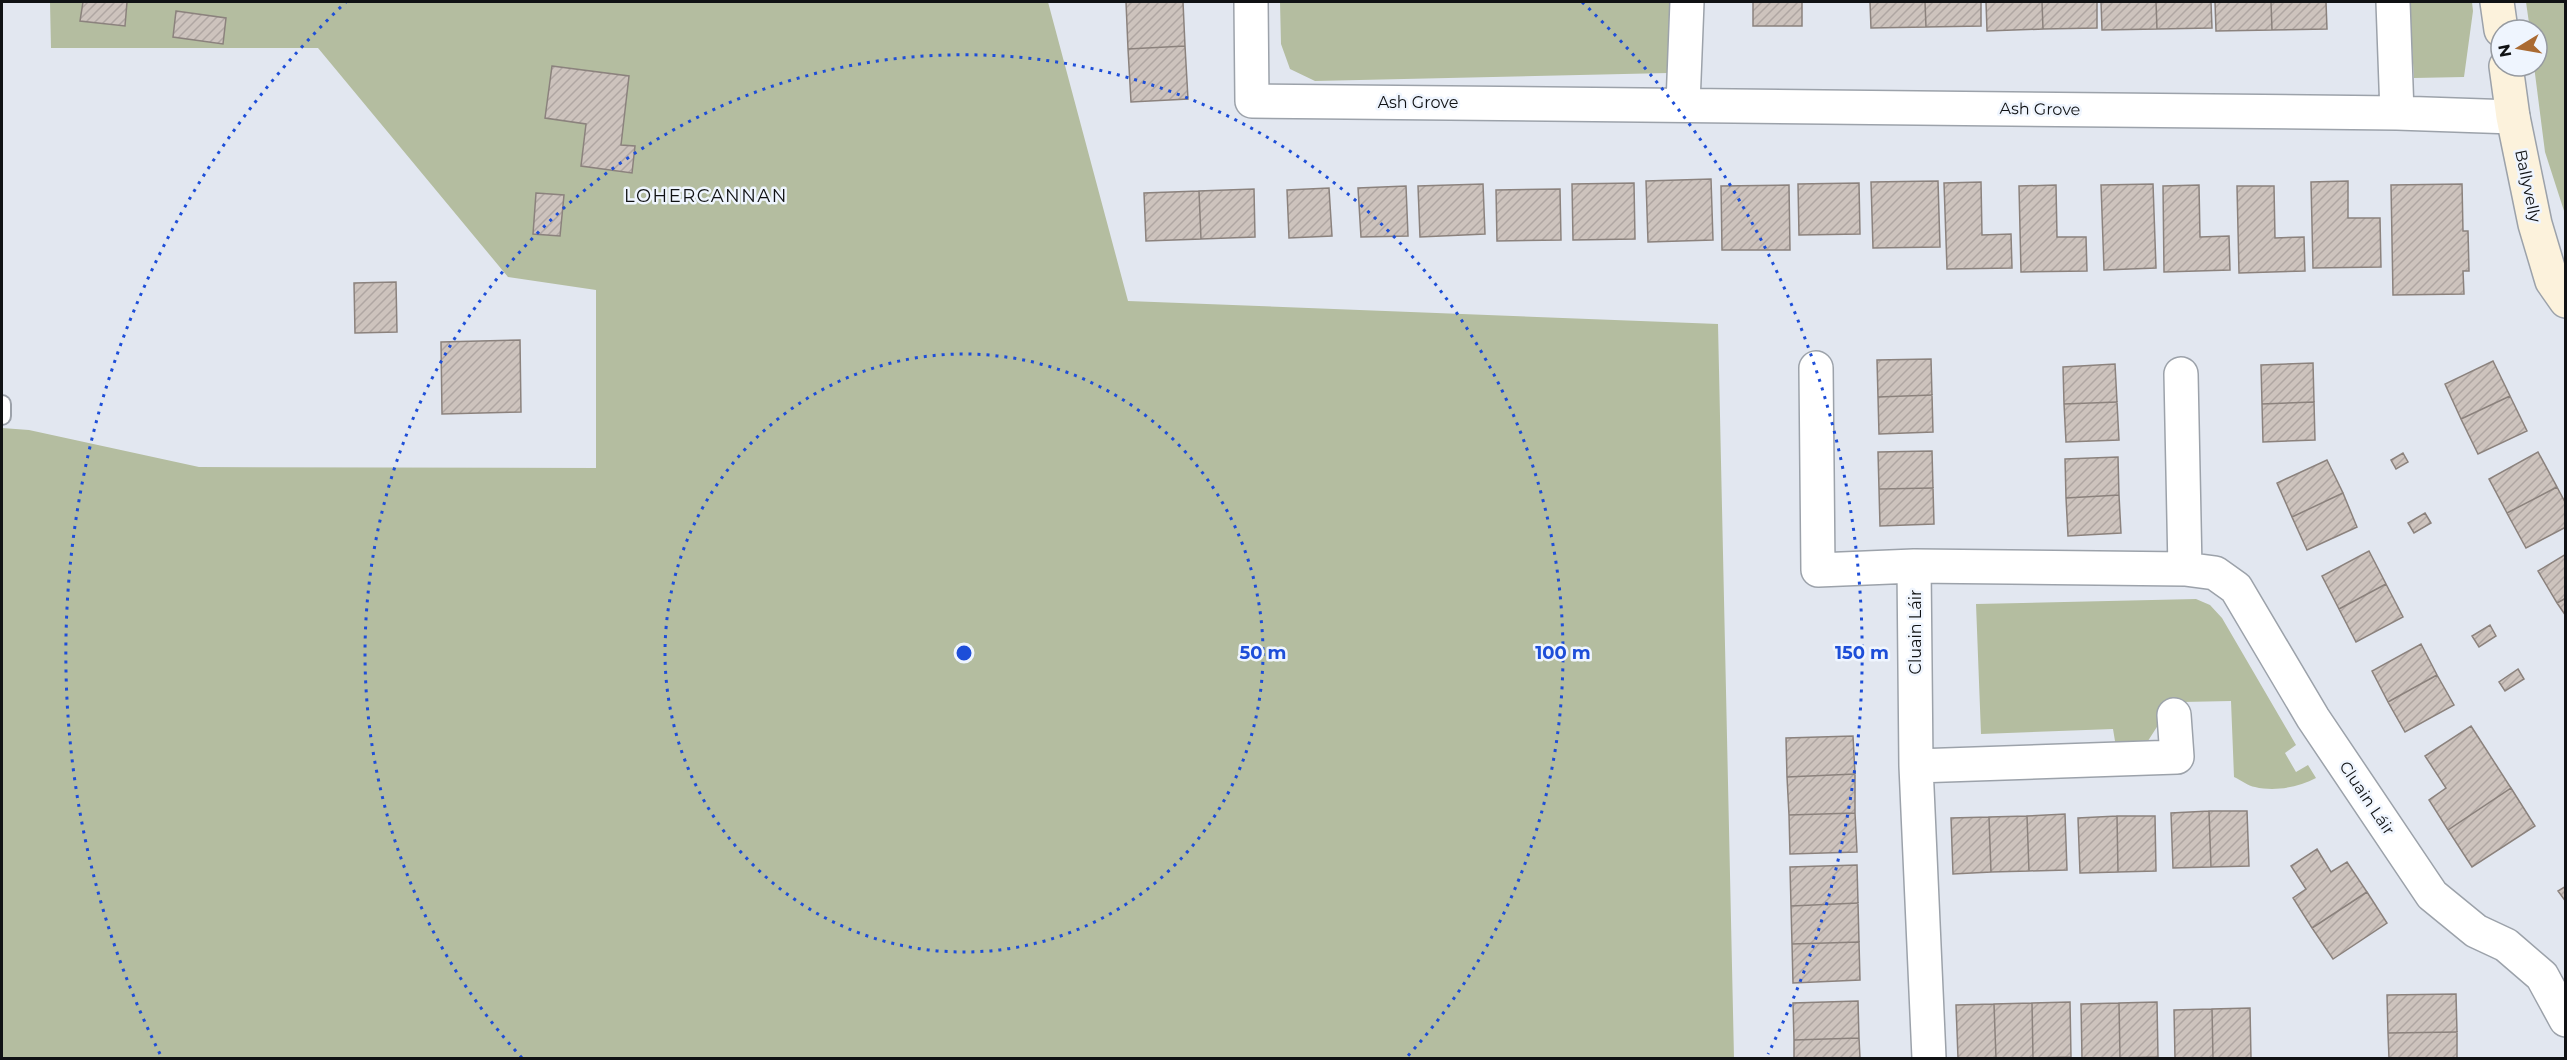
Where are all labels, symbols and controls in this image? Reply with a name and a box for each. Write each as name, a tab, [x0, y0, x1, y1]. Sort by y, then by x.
north arrow	[2489, 18, 2549, 78]
text: N	[2494, 43, 2515, 59]
street label: Ash Grove	[1378, 93, 1458, 112]
street label: Ash Grove	[1999, 99, 2081, 119]
street label: Ballyvelly	[2511, 148, 2545, 224]
district label: LOHERCANNAN	[624, 185, 788, 207]
street label: Cluain Láir	[1906, 590, 1925, 674]
text: 50 m	[1240, 642, 1286, 664]
text: 100 m	[1535, 642, 1591, 664]
text: 150 m	[1835, 642, 1889, 664]
centre of rings	[954, 643, 974, 663]
street label: Cluain Láir	[2335, 758, 2399, 838]

